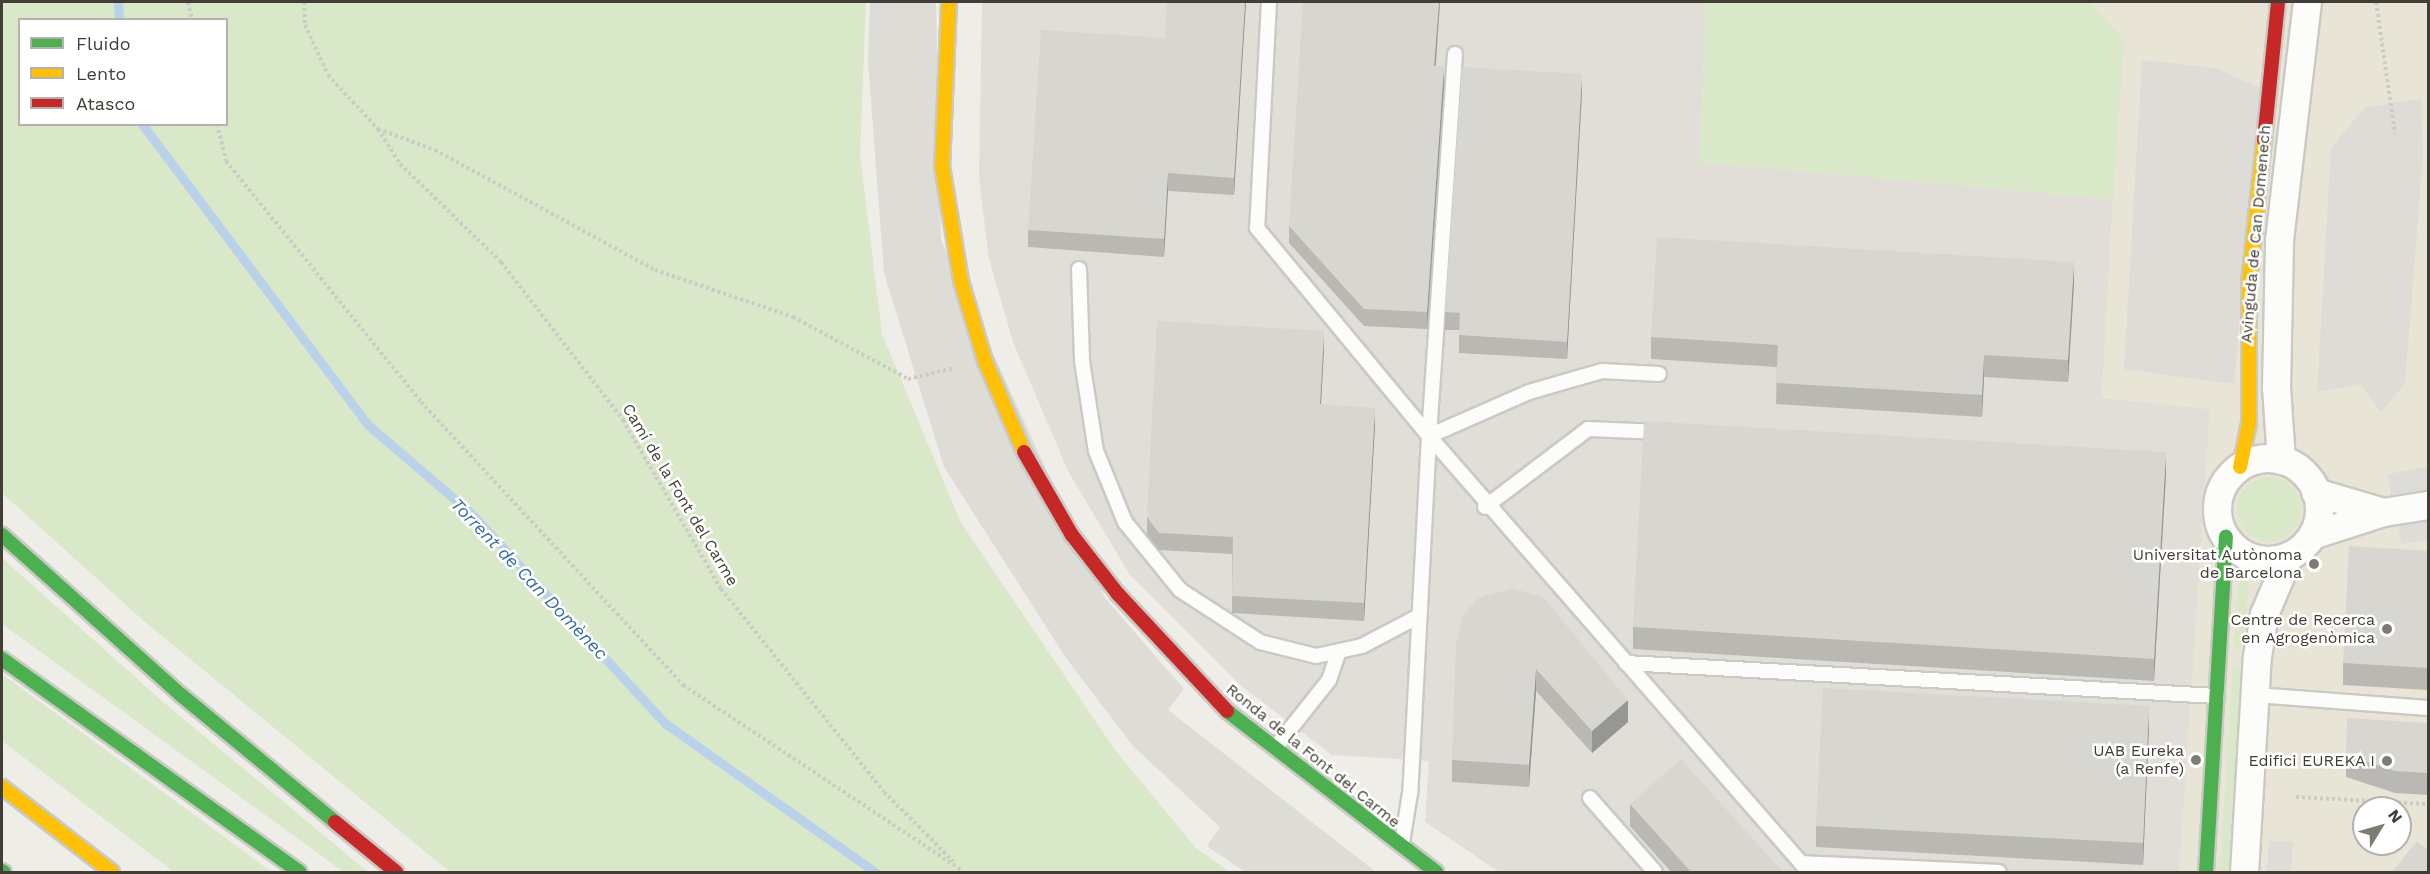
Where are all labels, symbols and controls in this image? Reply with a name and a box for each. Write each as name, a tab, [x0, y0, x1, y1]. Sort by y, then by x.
legend	[18, 18, 228, 126]
text: Fluido	[76, 33, 130, 54]
text: Lento	[76, 63, 126, 84]
text: Atasco	[76, 93, 135, 114]
street label: Avinguda de Can Domenech	[2237, 124, 2275, 344]
street label: Camí de la Font del Carme	[618, 400, 742, 590]
water label: Torrent de Can Domènec	[446, 494, 612, 664]
place label: Universitat Autònoma de Barcelona	[2132, 545, 2302, 583]
marker: Universitat Autònoma de Barcelona	[2307, 557, 2321, 571]
place label: Centre de Recerca en Agrogenòmica	[2231, 610, 2375, 648]
marker: Centre de Recerca en Agrogenòmica	[2380, 622, 2394, 636]
street label: Ronda de la Font del Carme	[1222, 679, 1404, 833]
place label: UAB Eureka (a Renfe)	[2093, 741, 2184, 779]
place label: Edifici EUREKA I	[2248, 751, 2375, 771]
marker: UAB Eureka (a Renfe)	[2189, 753, 2203, 767]
marker: Edifici EUREKA I	[2380, 754, 2394, 768]
north arrow	[2352, 796, 2412, 856]
text: N	[2384, 806, 2406, 827]

